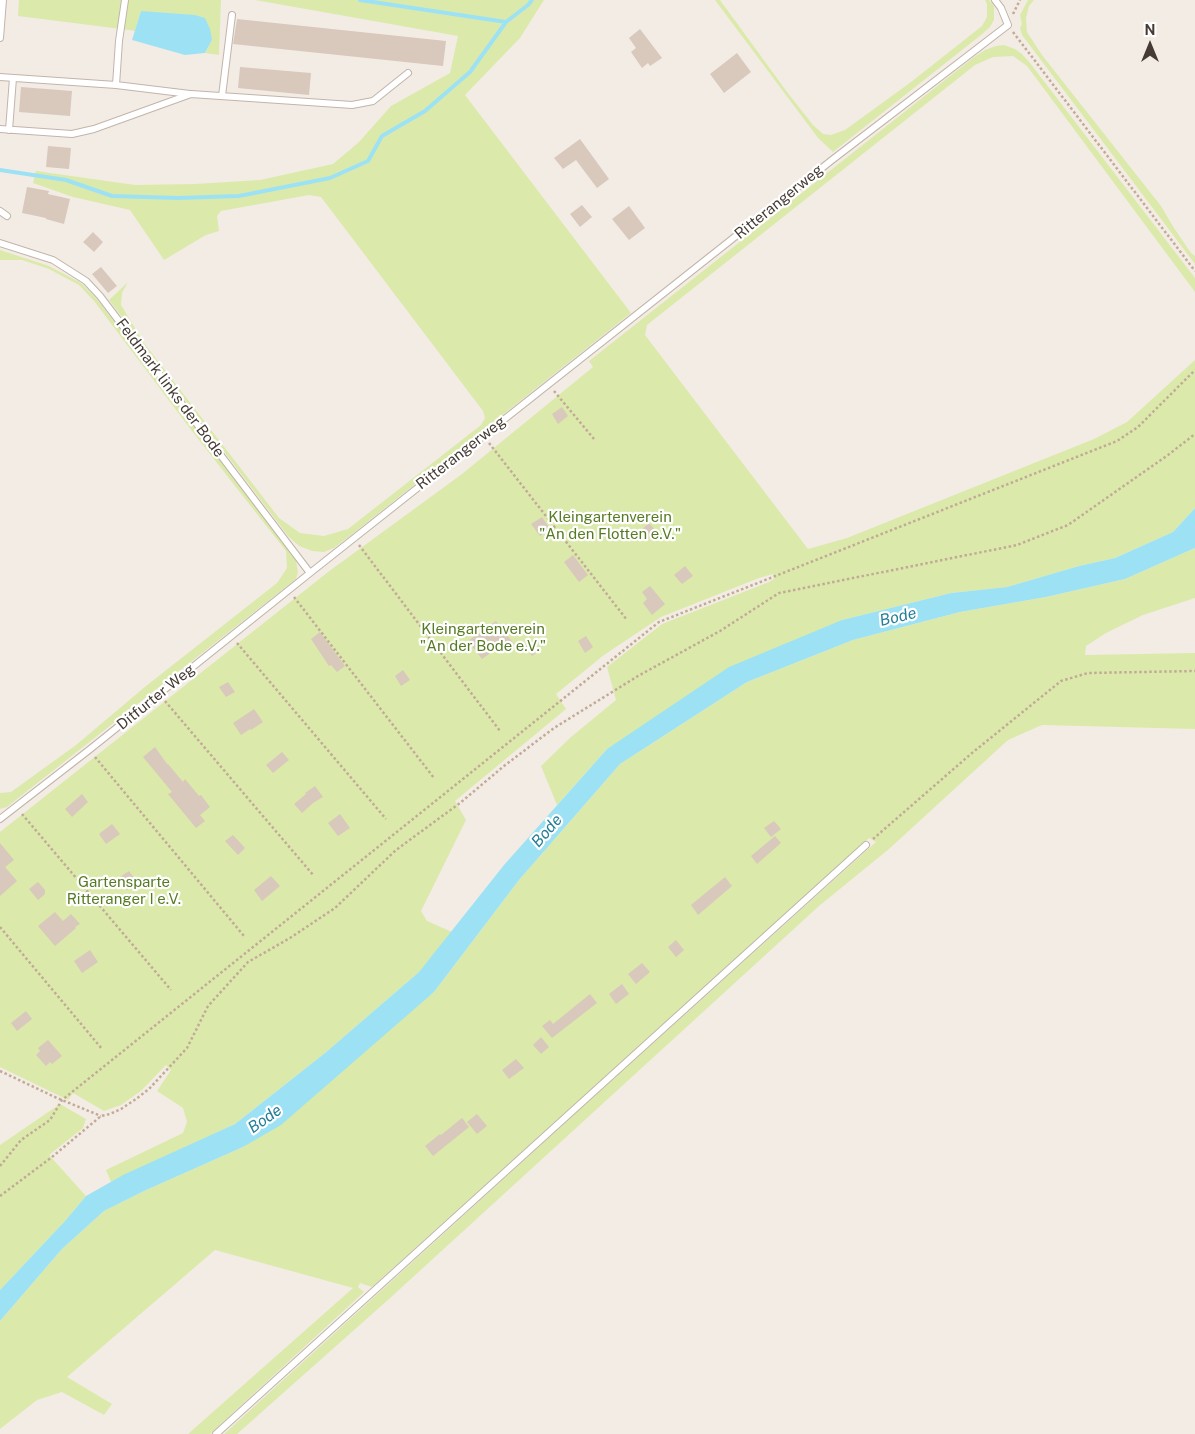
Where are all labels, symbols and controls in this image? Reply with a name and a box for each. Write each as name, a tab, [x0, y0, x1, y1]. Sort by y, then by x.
north arrow	[1125, 20, 1175, 70]
text: N	[1145, 22, 1155, 38]
street label: Ritterangerweg	[731, 161, 827, 243]
street label: Feldmark links der Bode	[112, 315, 228, 461]
street label: Ritterangerweg	[413, 413, 509, 493]
park label: Kleingartenverein "An den Flotten e.V."	[539, 508, 681, 543]
water label: Bode	[878, 603, 918, 631]
park label: Kleingartenverein "An der Bode e.V."	[420, 620, 546, 655]
street label: Ditfurter Weg	[114, 660, 198, 734]
water label: Bode	[528, 811, 566, 851]
park label: Gartensparte Ritteranger I e.V.	[67, 873, 181, 908]
water label: Bode	[244, 1101, 286, 1137]

